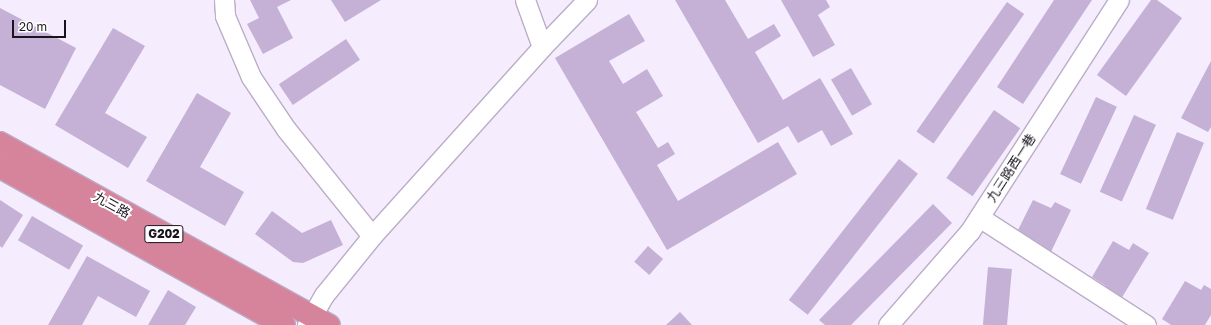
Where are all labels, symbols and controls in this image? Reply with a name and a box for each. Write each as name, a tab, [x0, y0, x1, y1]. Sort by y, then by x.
scale bar	[14, 12, 68, 38]
text: 20 m	[19, 19, 47, 34]
street label: 九三路西一巷	[983, 131, 1039, 205]
street label: 九三路	[91, 189, 133, 221]
road number: G202	[144, 224, 184, 244]

